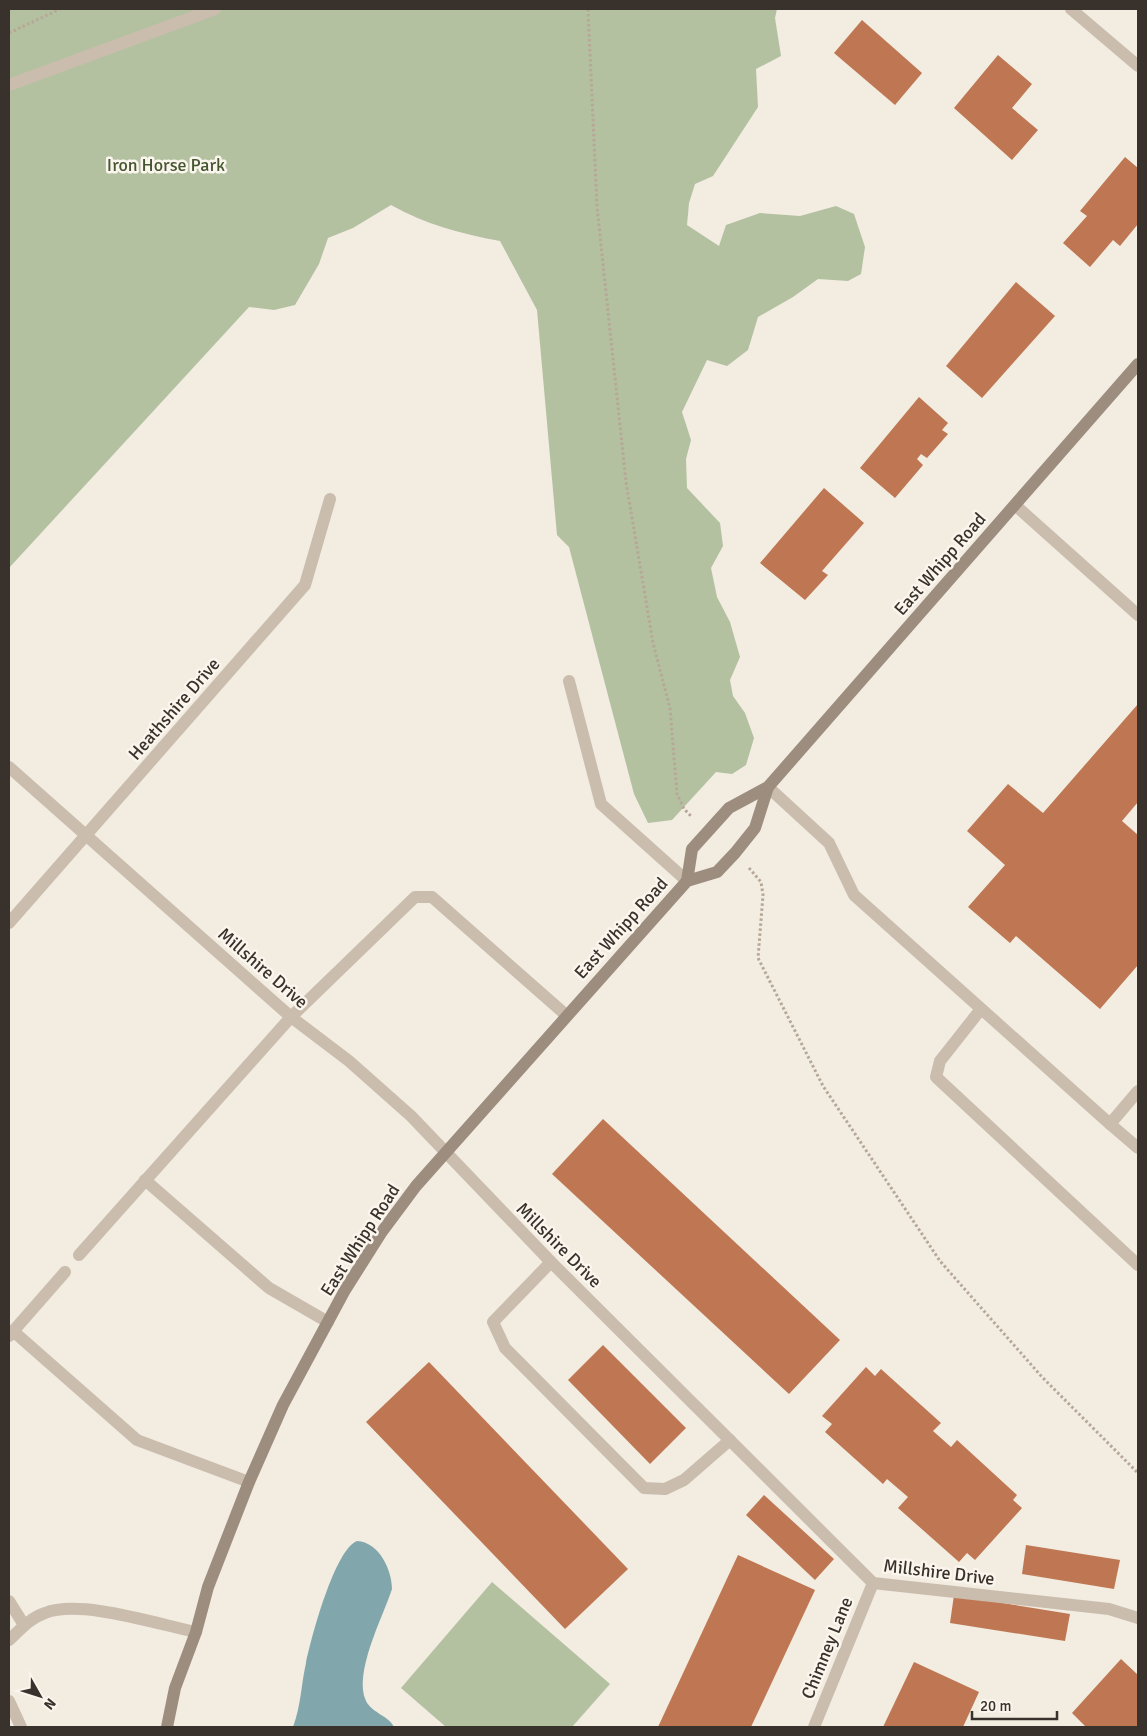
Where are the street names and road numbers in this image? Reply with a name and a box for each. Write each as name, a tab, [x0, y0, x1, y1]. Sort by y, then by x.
street label: East Whipp Road	[889, 508, 991, 620]
street label: Heathshire Drive	[124, 653, 224, 765]
street label: East Whipp Road	[570, 873, 672, 983]
street label: Millshire Drive	[214, 923, 312, 1013]
street label: East Whipp Road	[316, 1180, 404, 1300]
street label: Millshire Drive	[512, 1198, 606, 1292]
street label: Millshire Drive	[882, 1554, 996, 1590]
street label: Chimney Lane	[797, 1594, 857, 1702]

